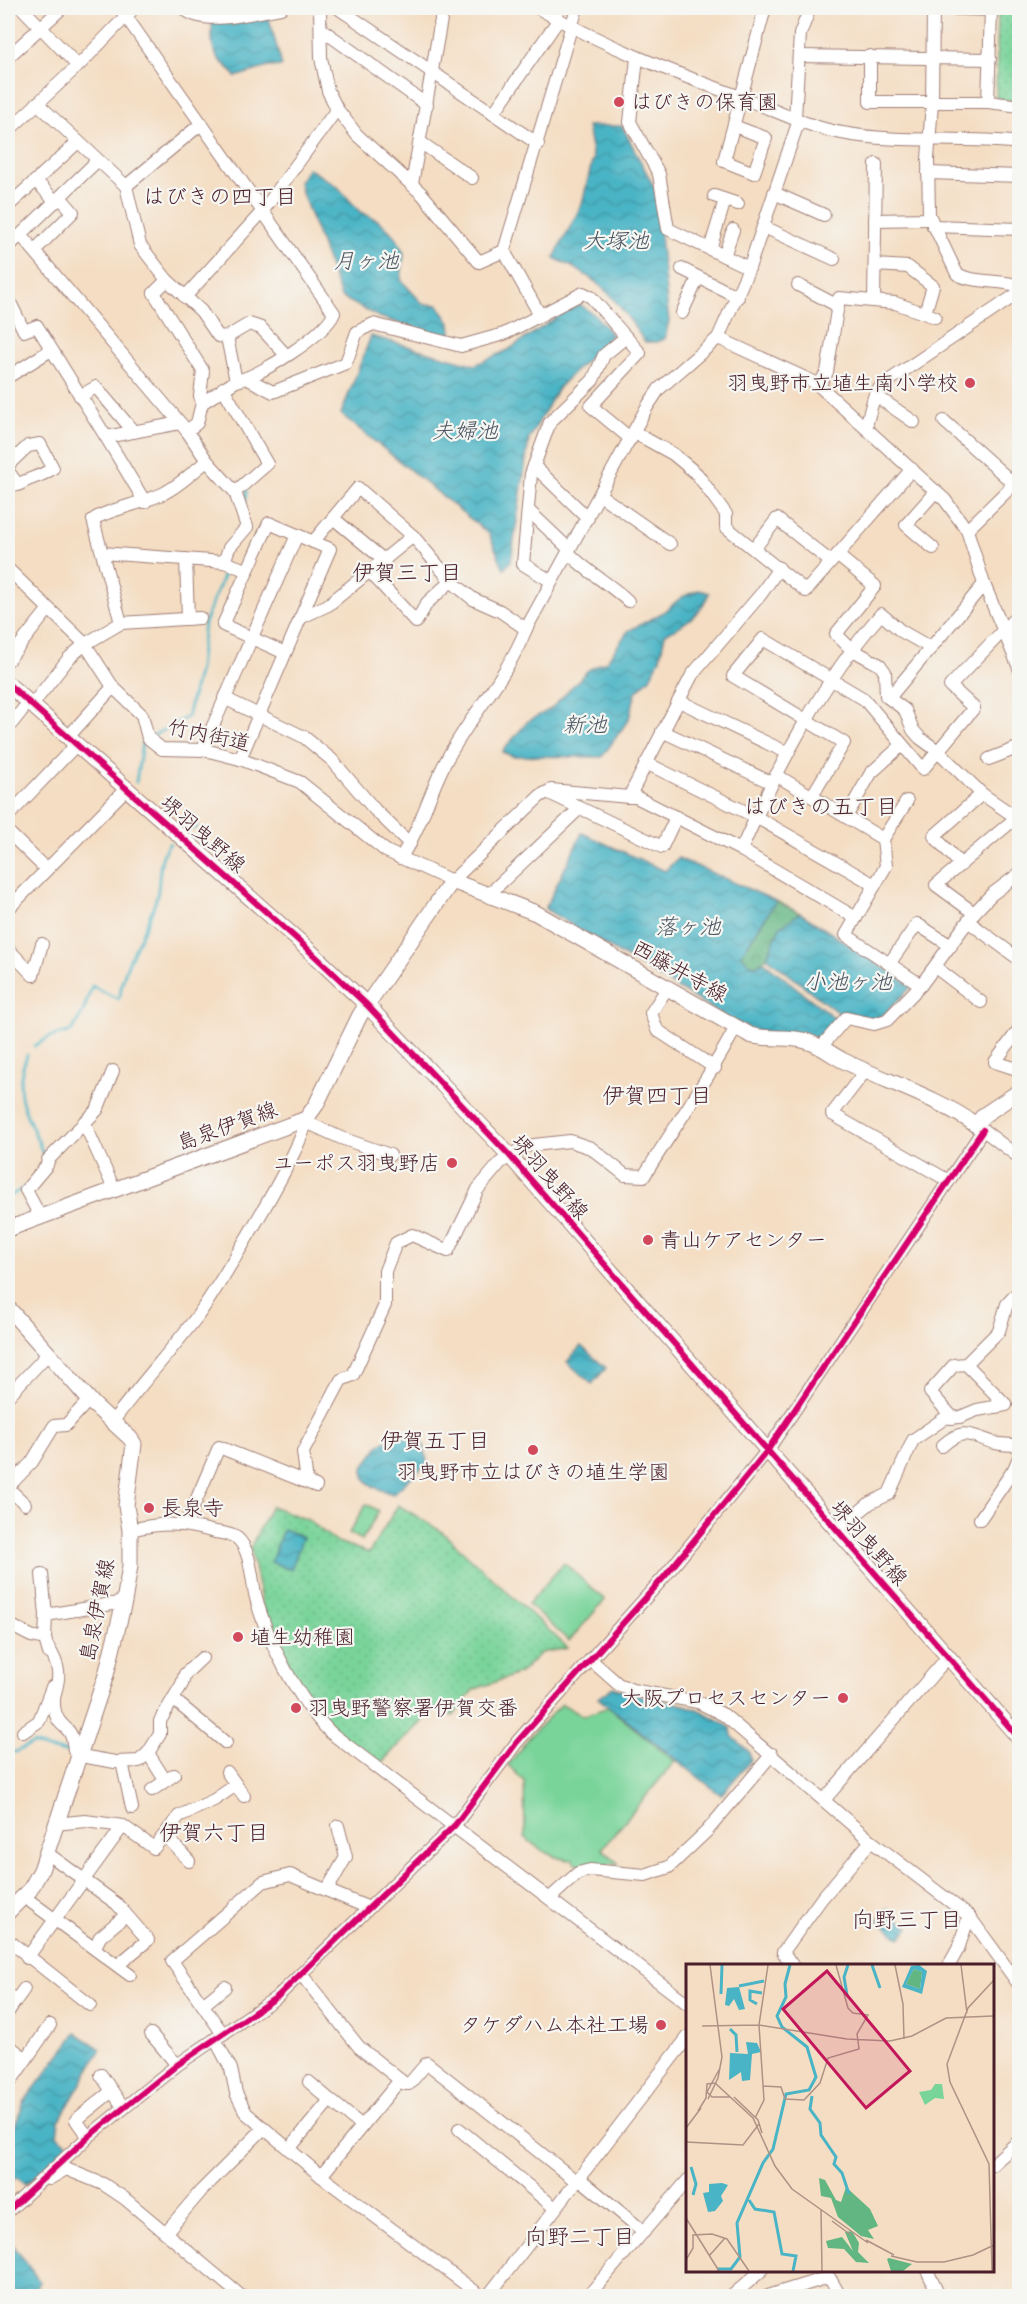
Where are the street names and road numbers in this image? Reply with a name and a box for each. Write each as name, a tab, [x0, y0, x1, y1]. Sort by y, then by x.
street label: 竹内街道	[165, 713, 253, 756]
street label: 堺羽曳野線	[155, 789, 252, 878]
street label: 西藤井寺線	[628, 933, 733, 1008]
street label: 島泉伊賀線	[173, 1095, 281, 1156]
street label: 堺羽曳野線	[506, 1128, 595, 1225]
street label: 堺羽曳野線	[825, 1494, 914, 1591]
street label: 島泉伊賀線	[73, 1556, 120, 1664]

